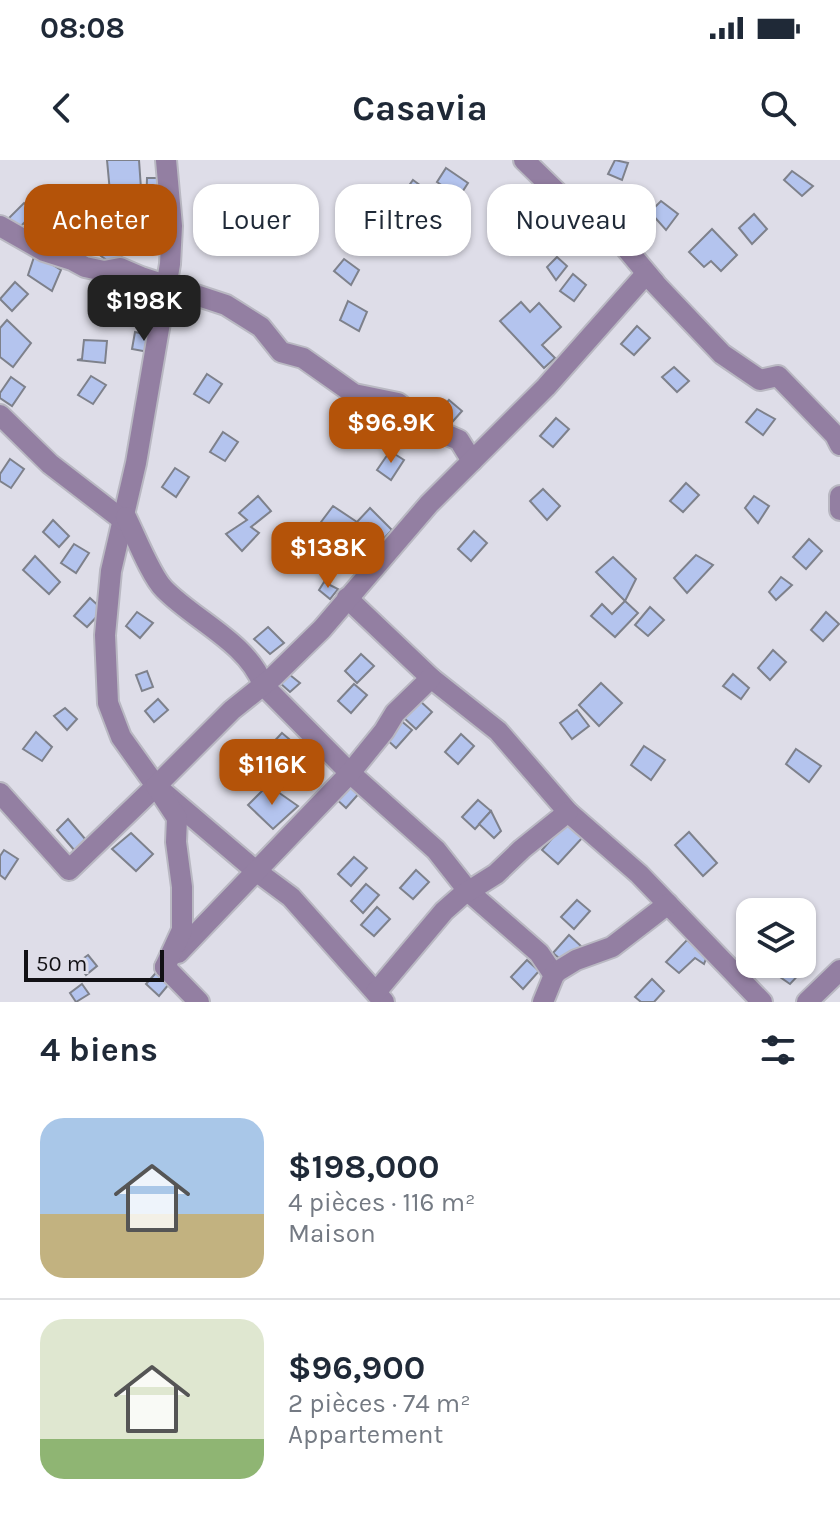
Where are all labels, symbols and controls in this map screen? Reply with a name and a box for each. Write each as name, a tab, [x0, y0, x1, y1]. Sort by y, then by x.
text: 08:08	[40, 10, 125, 46]
icon: back	[40, 86, 84, 130]
icon: search	[756, 86, 800, 130]
text: Casavia	[352, 87, 488, 129]
chip: Acheter	[24, 184, 177, 256]
chip: Louer	[193, 184, 319, 256]
chip: Filtres	[335, 184, 471, 256]
chip: Nouveau	[487, 184, 656, 256]
pin: $198K	[88, 275, 200, 343]
text: $198K	[106, 285, 182, 316]
pin: $96.9K	[326, 397, 456, 465]
text: $96.9K	[347, 407, 435, 438]
pin: $138K	[272, 522, 384, 590]
text: $138K	[289, 532, 367, 563]
pin: $116K	[216, 739, 328, 807]
text: $116K	[237, 749, 307, 780]
map controls	[736, 898, 816, 978]
button: layers	[736, 898, 816, 978]
scale bar	[24, 946, 164, 982]
text: 50 m	[36, 951, 87, 977]
icon: filters	[756, 1028, 800, 1072]
text: 4 biens	[40, 1030, 158, 1070]
text: $198,000	[288, 1147, 439, 1187]
icon: home	[104, 1150, 200, 1246]
text: 4 pièces · 116 m²	[288, 1187, 475, 1218]
text: Maison	[288, 1218, 376, 1249]
text: $96,900	[288, 1348, 425, 1388]
icon: home	[104, 1351, 200, 1447]
text: 2 pièces · 74 m²	[288, 1388, 471, 1419]
text: Appartement	[288, 1419, 443, 1450]

